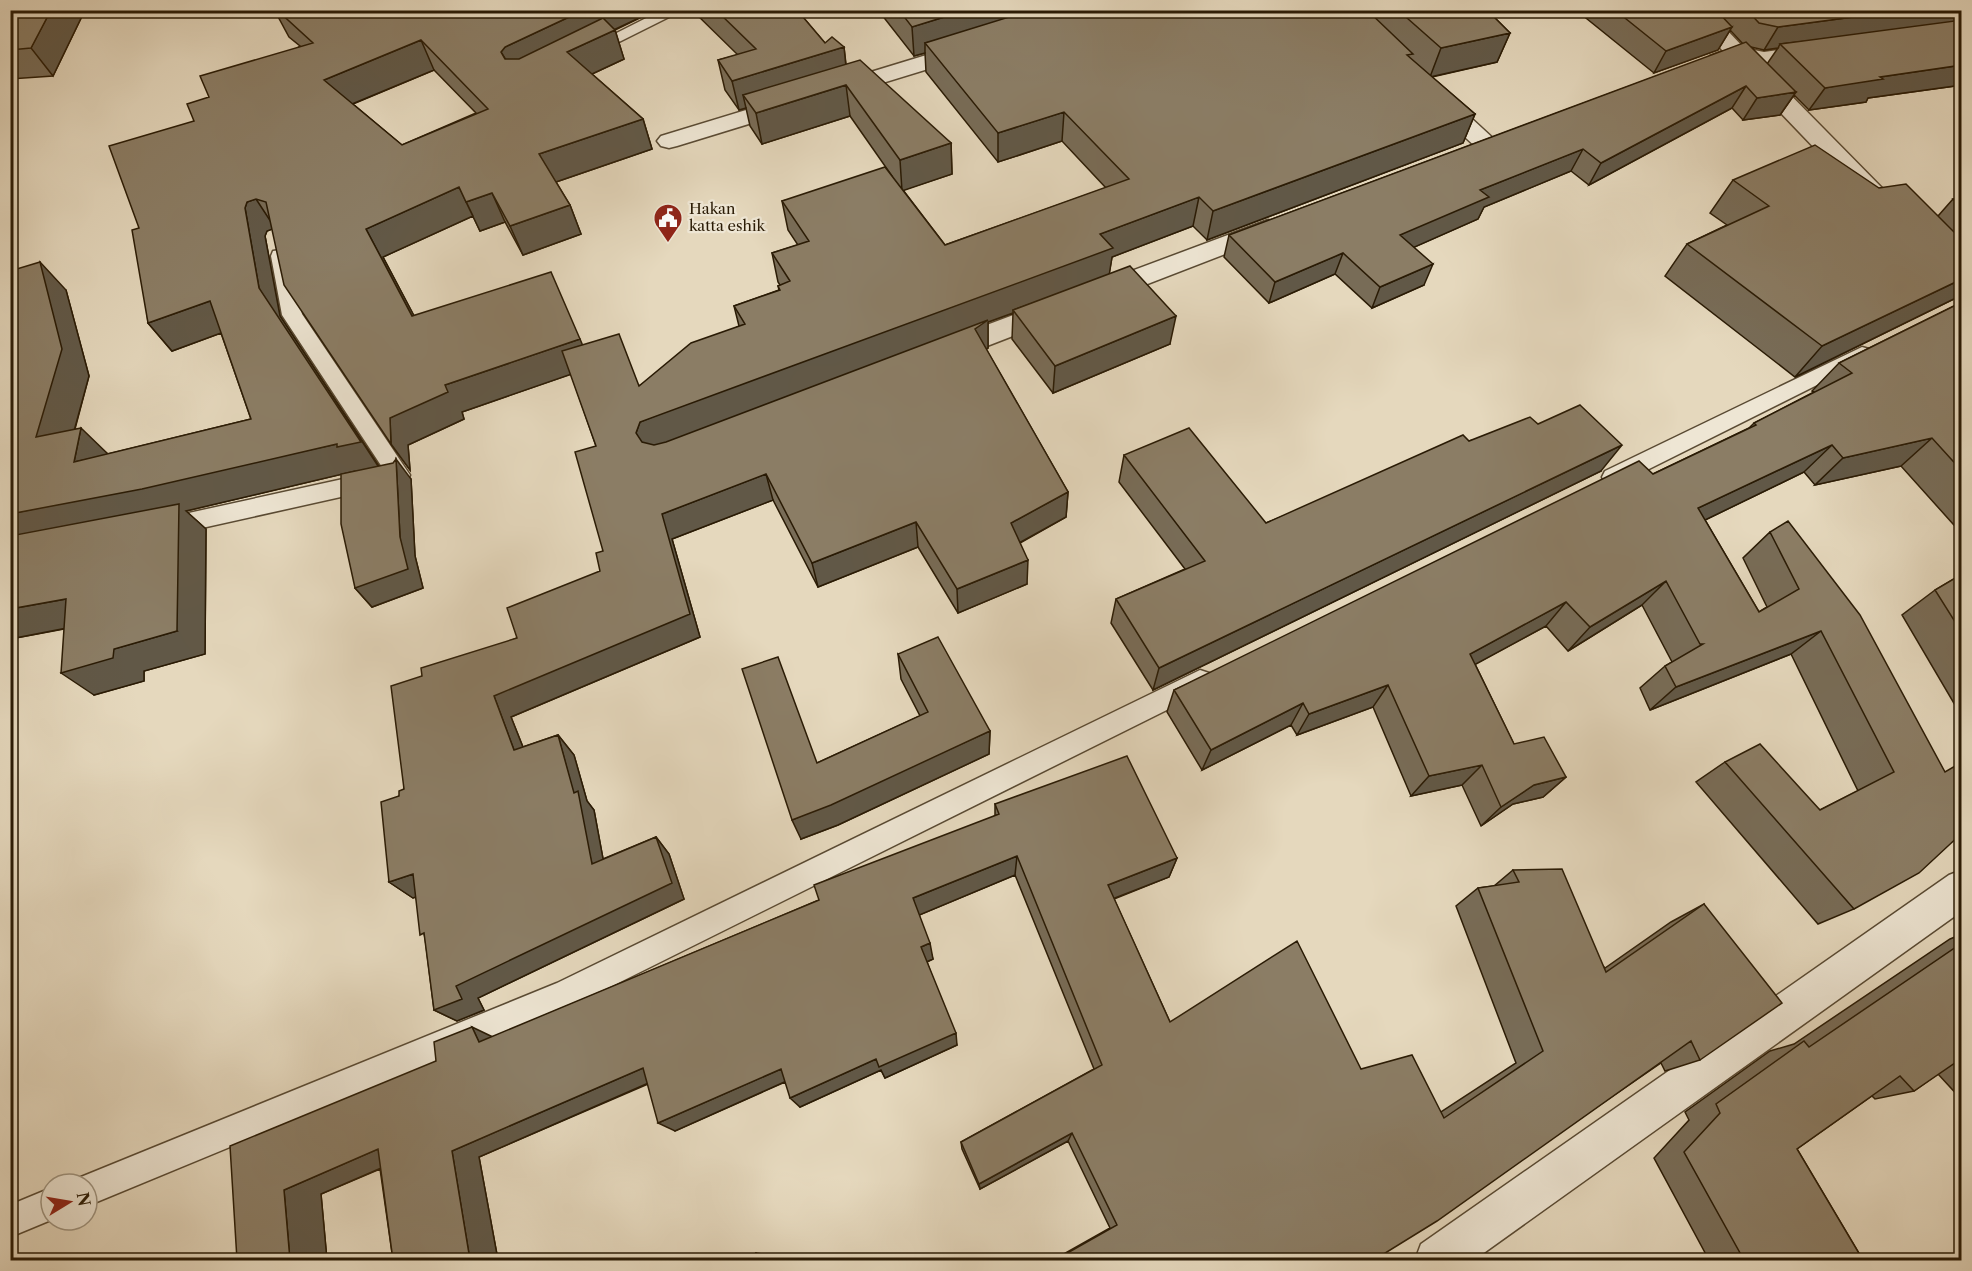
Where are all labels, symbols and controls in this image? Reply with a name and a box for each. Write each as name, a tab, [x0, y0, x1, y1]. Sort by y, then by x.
place label: Hakan katta eshik	[689, 199, 766, 235]
public building icon: Hakan katta eshik	[652, 202, 684, 244]
north arrow	[39, 1172, 99, 1232]
text: N	[73, 1190, 95, 1208]

